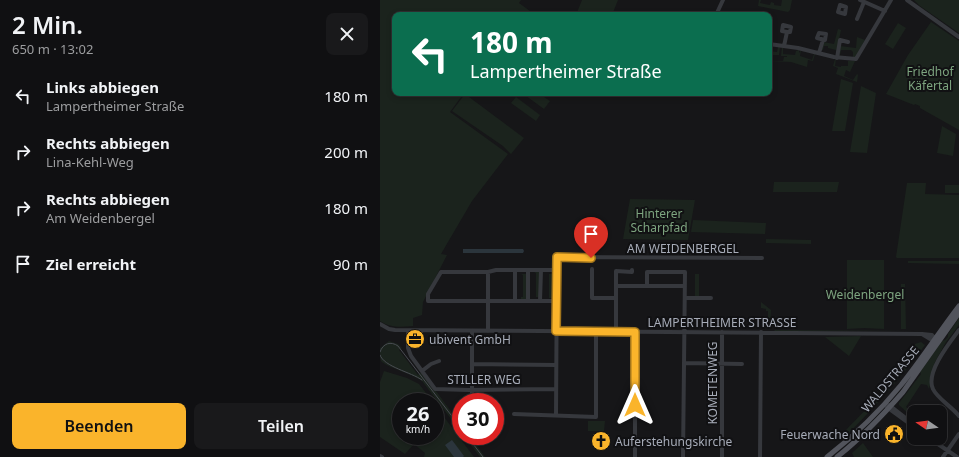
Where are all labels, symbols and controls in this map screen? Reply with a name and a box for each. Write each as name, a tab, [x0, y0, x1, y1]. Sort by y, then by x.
text: 2 Min.	[12, 8, 83, 41]
button: close	[326, 13, 368, 55]
text: 180 m	[470, 23, 553, 61]
icon: left	[404, 28, 456, 80]
text: 650 m · 13:02	[12, 40, 93, 58]
text: Lampertheimer Straße	[470, 59, 662, 83]
park label: Friedhof Käfertal	[906, 63, 954, 94]
text: Links abbiegen	[46, 77, 159, 97]
icon: left	[12, 85, 34, 107]
text: 180 m	[324, 86, 368, 106]
text: Lampertheimer Straße	[46, 97, 184, 115]
text: Rechts abbiegen	[46, 133, 170, 153]
icon: right	[12, 141, 34, 163]
text: 200 m	[324, 142, 368, 162]
text: Lina-Kehl-Weg	[46, 153, 134, 171]
text: Rechts abbiegen	[46, 189, 170, 209]
icon: right	[12, 197, 34, 219]
text: 180 m	[324, 198, 368, 218]
park label: Hinterer Scharpfad	[630, 205, 688, 236]
text: Am Weidenbergel	[46, 209, 155, 227]
pin	[574, 217, 608, 258]
icon: arrive	[580, 223, 602, 245]
street label: AM WEIDENBERGEL	[627, 240, 739, 257]
icon: arrive	[12, 253, 34, 275]
text: Ziel erreicht	[46, 254, 136, 274]
text: 90 m	[333, 254, 368, 274]
park label: Weidenbergel	[826, 286, 904, 303]
street label: LAMPERTHEIMER STRASSE	[648, 314, 796, 331]
office icon: ubivent GmbH	[404, 328, 426, 350]
place label: ubivent GmbH	[429, 331, 511, 348]
street label: KOMETENWEG	[704, 341, 721, 425]
street label: WALDSTRASSE	[857, 342, 923, 416]
street label: STILLER WEG	[447, 371, 521, 388]
position arrow	[614, 384, 656, 426]
speed limit sign: 30	[452, 393, 504, 445]
text: 26	[407, 400, 429, 427]
button: Beenden	[12, 403, 186, 449]
button: Teilen	[194, 403, 368, 449]
north arrow	[907, 405, 947, 445]
map controls	[907, 405, 947, 445]
text: km/h	[406, 422, 430, 436]
public building icon: Feuerwache Nord	[883, 423, 905, 445]
place label: Feuerwache Nord	[780, 426, 880, 443]
church icon: Auferstehungskirche	[590, 430, 612, 452]
place label: Auferstehungskirche	[615, 433, 733, 450]

